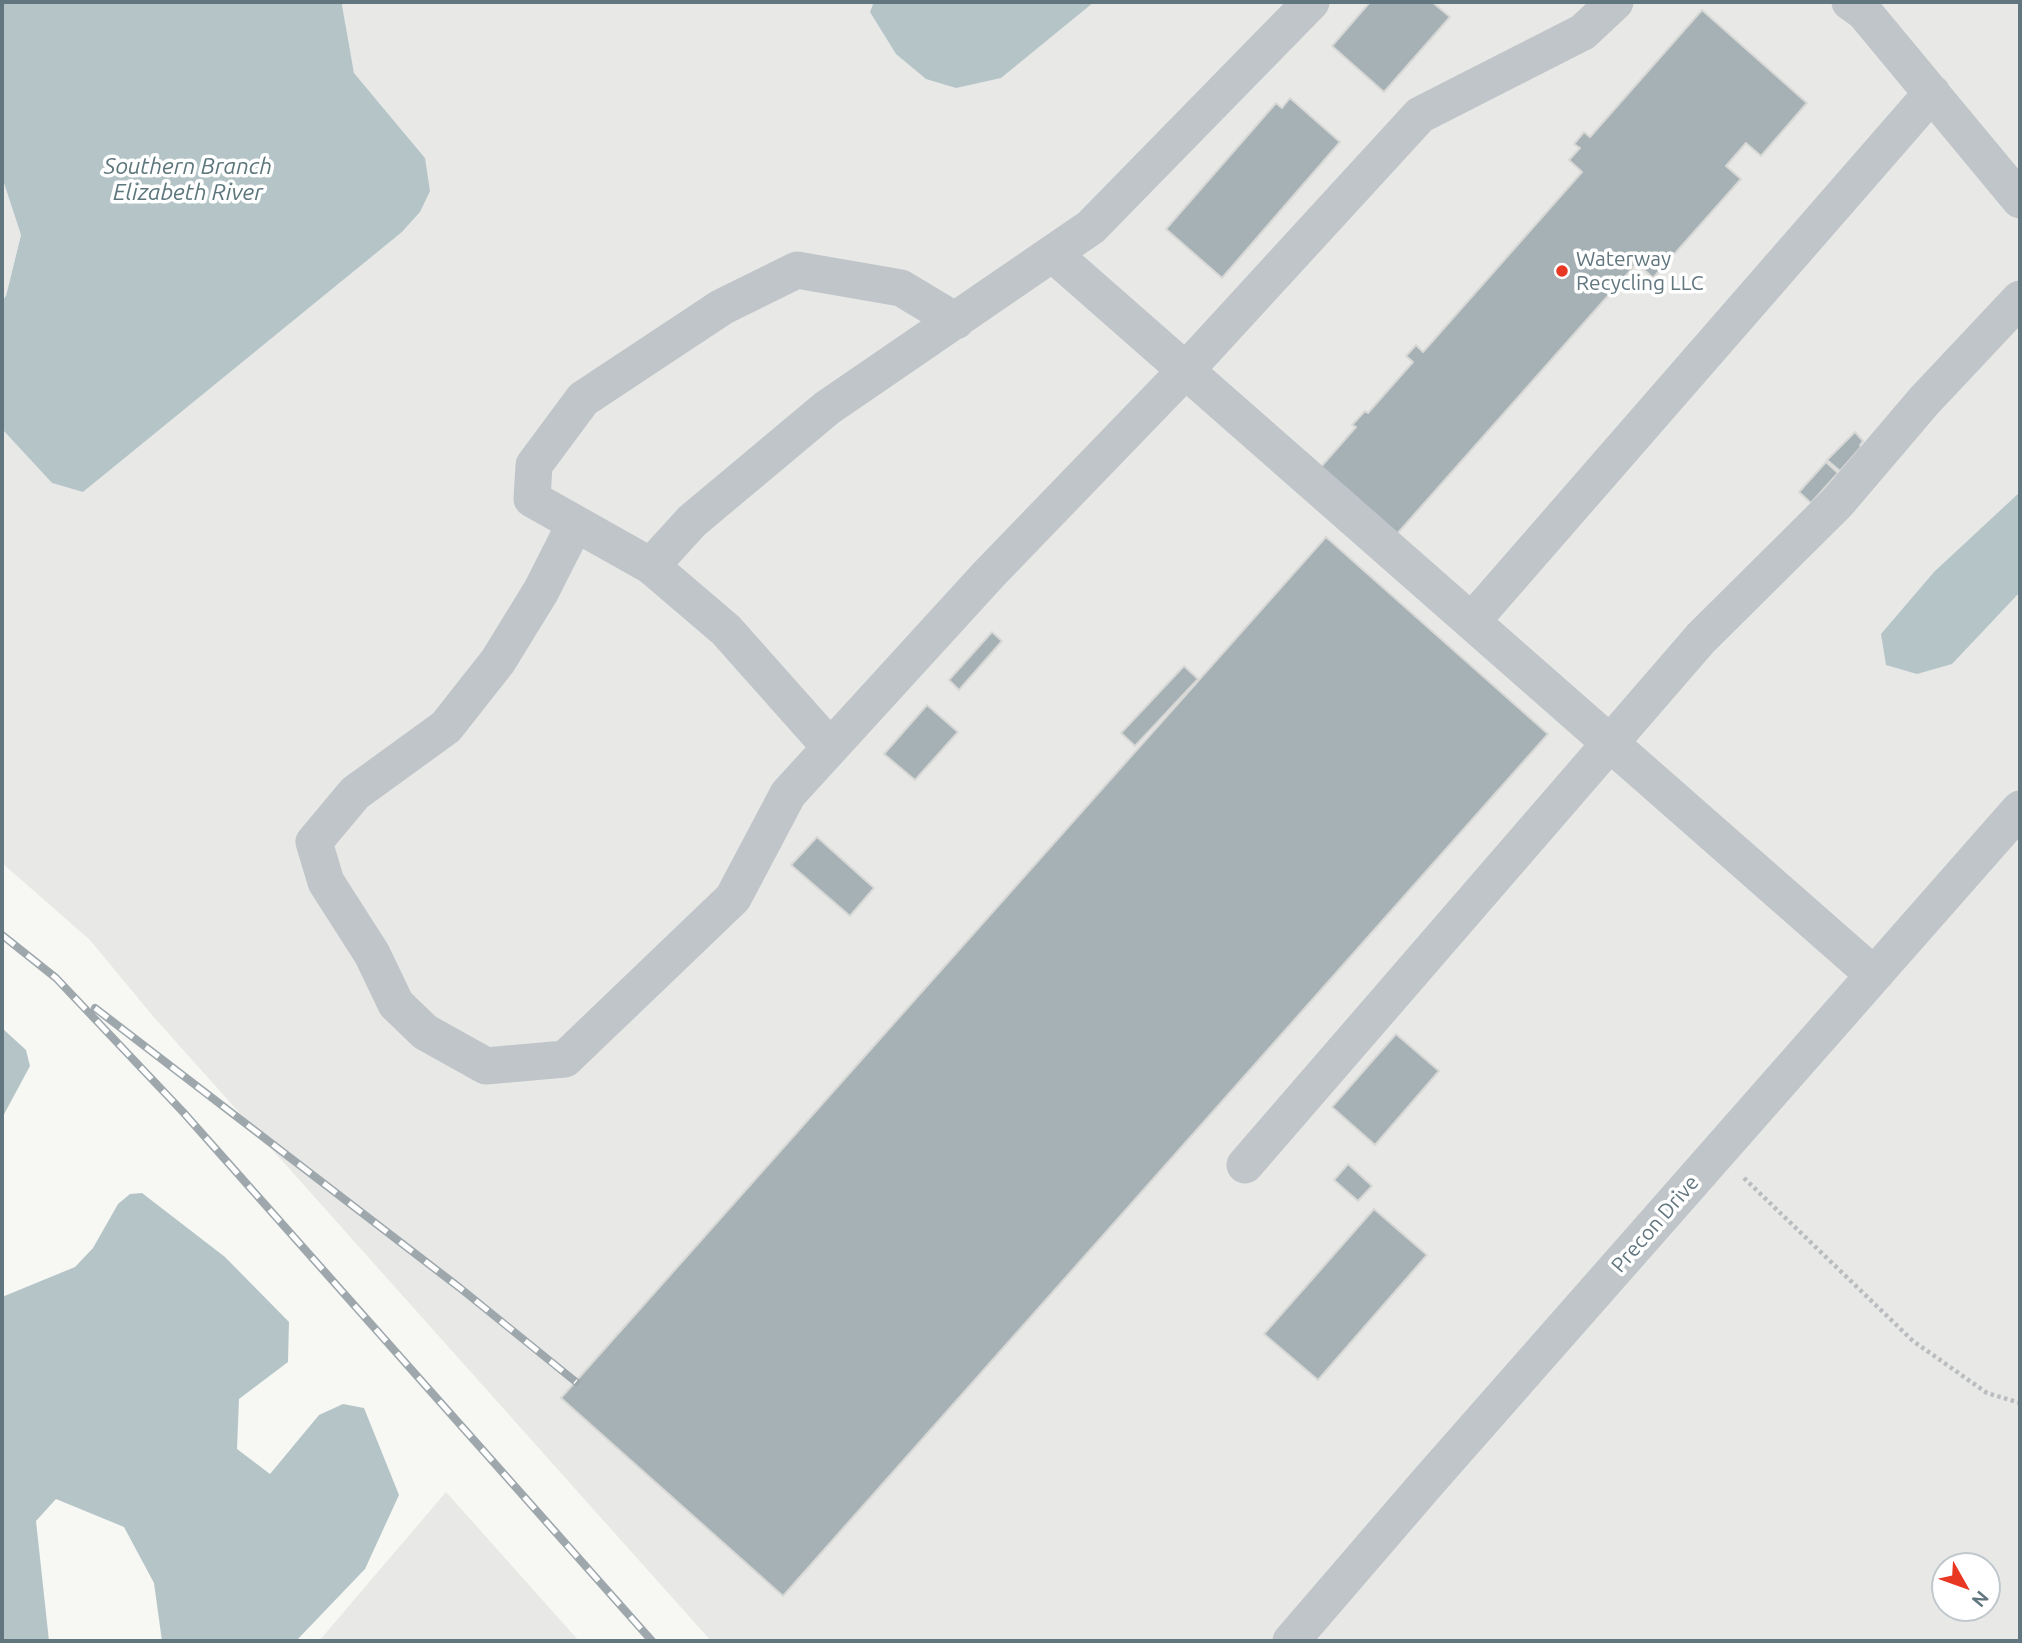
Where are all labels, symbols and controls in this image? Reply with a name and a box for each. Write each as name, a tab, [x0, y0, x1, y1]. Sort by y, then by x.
water label: Southern Branch Elizabeth River	[104, 152, 272, 206]
place label: Waterway Recycling LLC	[1576, 246, 1704, 296]
marker: Waterway Recycling LLC	[1554, 263, 1570, 279]
street label: Precon Drive	[1606, 1170, 1704, 1278]
north arrow	[1931, 1552, 2001, 1622]
text: N	[1968, 1587, 1994, 1612]

